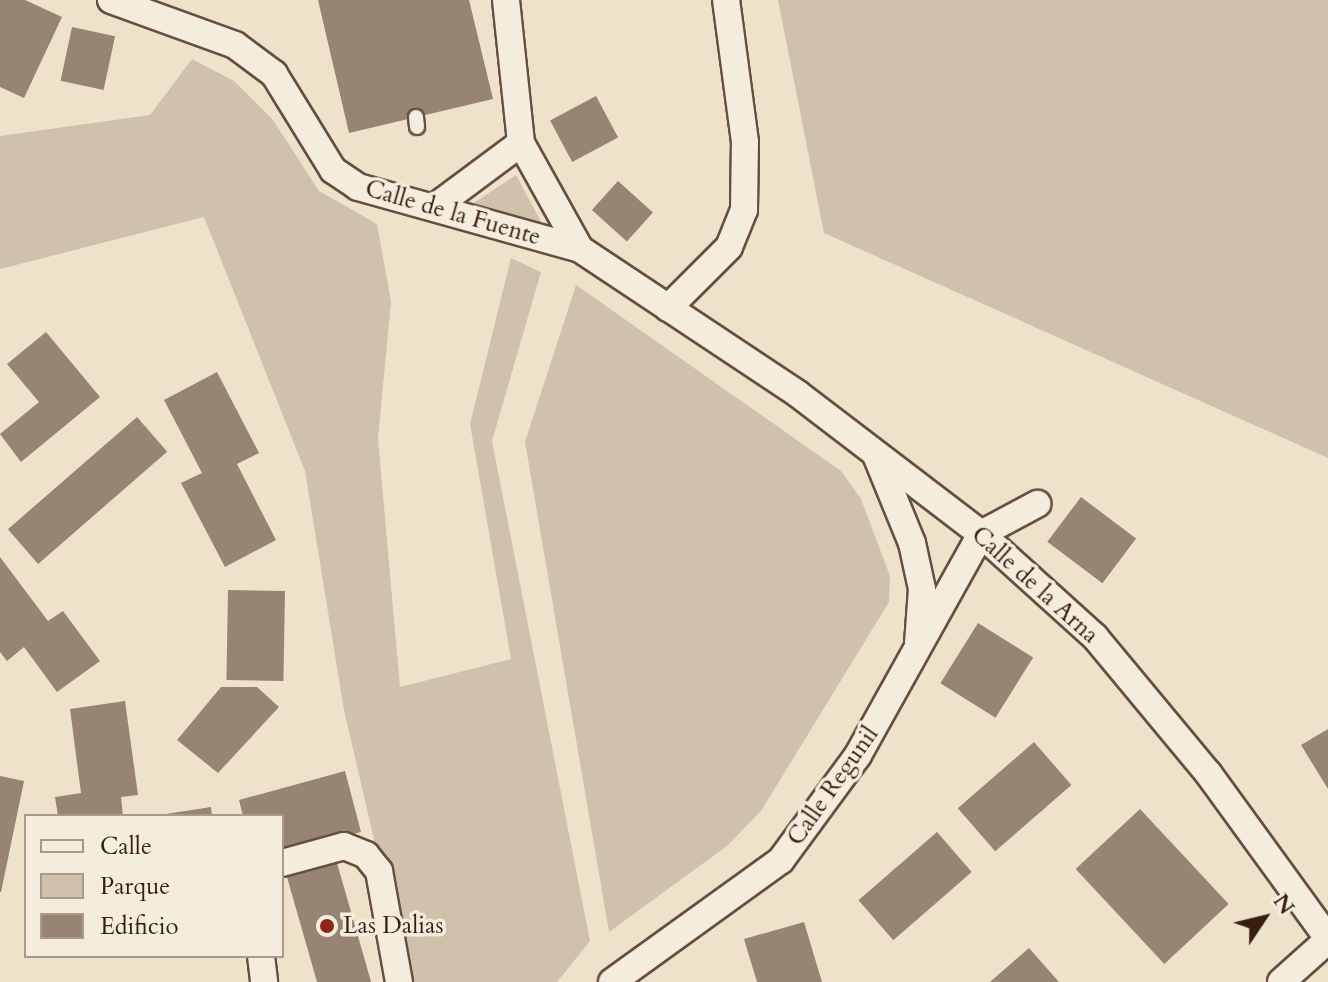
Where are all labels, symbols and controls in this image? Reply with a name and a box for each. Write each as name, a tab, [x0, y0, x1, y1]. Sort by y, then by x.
street label: Calle de la Fuente	[362, 174, 544, 252]
street label: Calle de la Arna	[965, 520, 1105, 650]
street label: Calle Regunil	[781, 721, 885, 851]
legend	[24, 814, 284, 958]
text: Calle	[100, 830, 152, 863]
text: Parque	[100, 870, 170, 903]
north arrow	[1224, 878, 1304, 958]
text: N	[1266, 888, 1301, 921]
text: Edificio	[100, 910, 179, 943]
place label: Las Dalias	[343, 912, 443, 940]
marker: Las Dalias	[318, 917, 336, 935]

